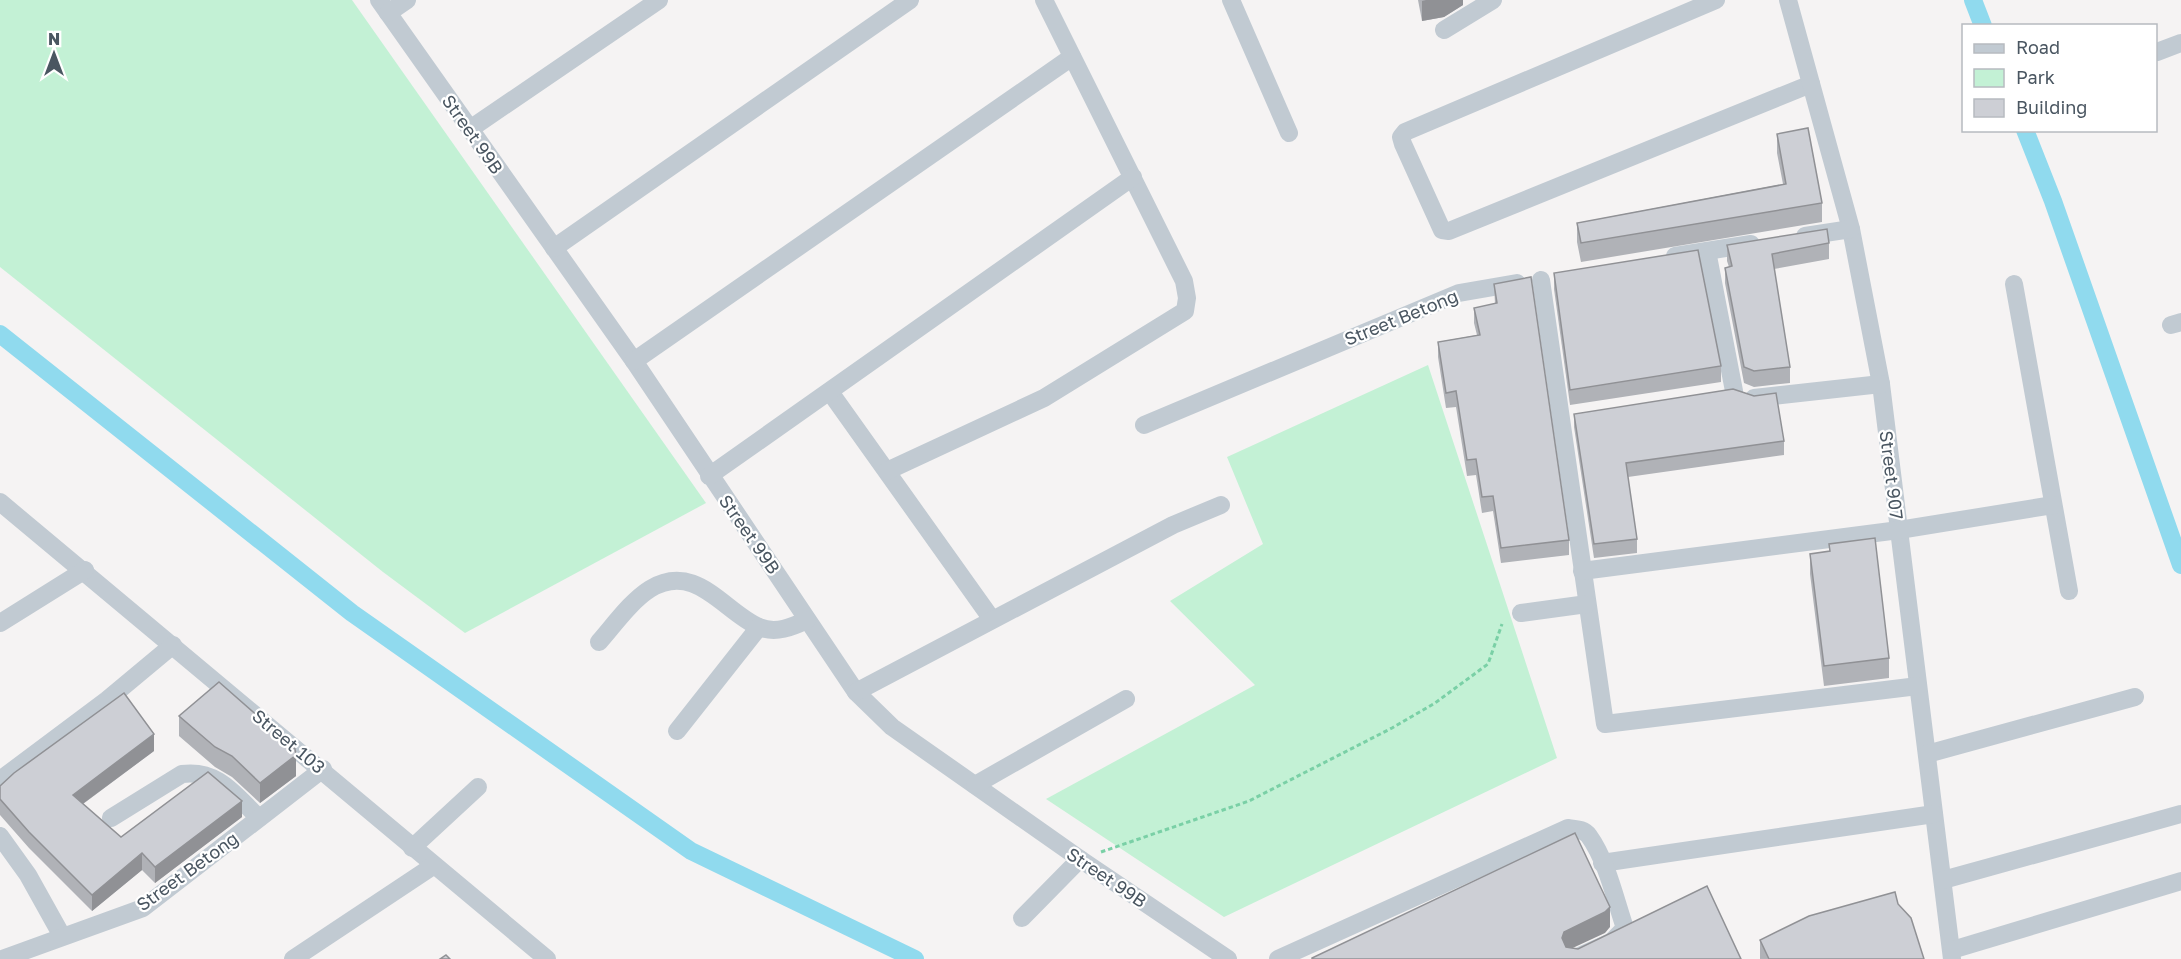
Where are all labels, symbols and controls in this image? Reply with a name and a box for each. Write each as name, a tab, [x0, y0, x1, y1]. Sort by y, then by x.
north arrow	[24, 24, 84, 84]
legend	[1962, 24, 2157, 132]
text: N	[48, 29, 60, 49]
text: Road	[2016, 36, 2060, 58]
text: Park	[2016, 66, 2055, 88]
street label: Street 99B	[438, 90, 508, 178]
text: Building	[2016, 96, 2087, 118]
street label: Street Betong	[1341, 284, 1461, 350]
street label: Street 907	[1876, 429, 1908, 521]
street label: Street 99B	[715, 490, 785, 578]
street label: Street 103	[248, 704, 330, 778]
street label: Street Betong	[132, 827, 242, 915]
street label: Street 99B	[1063, 842, 1151, 912]

